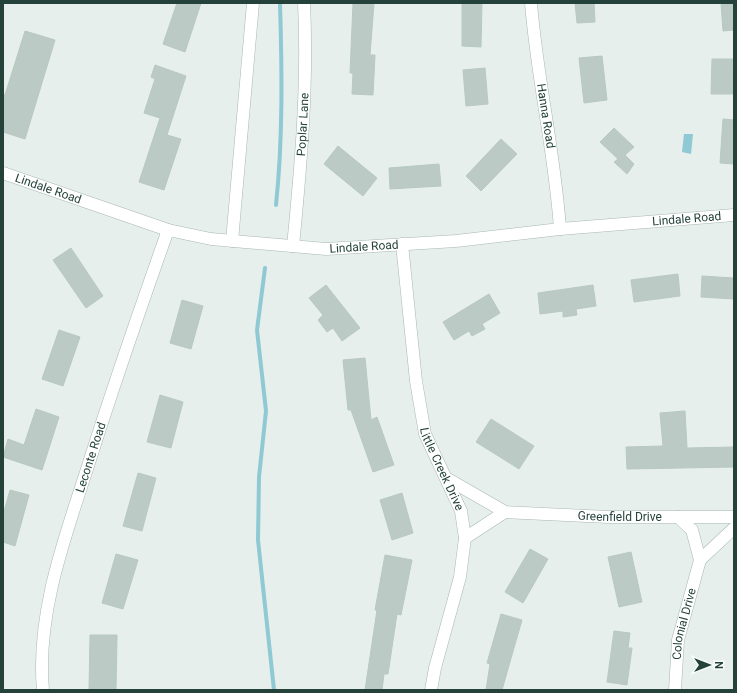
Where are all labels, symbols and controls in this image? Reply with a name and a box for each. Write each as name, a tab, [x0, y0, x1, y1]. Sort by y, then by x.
street label: Hanna Road	[534, 83, 558, 149]
street label: Poplar Lane	[294, 92, 311, 157]
street label: Lindale Road	[13, 171, 83, 207]
street label: Lindale Road	[652, 209, 722, 229]
street label: Lindale Road	[329, 238, 399, 256]
street label: Leconte Road	[73, 420, 109, 494]
street label: Little Creek Drive	[417, 426, 467, 513]
street label: Greenfield Drive	[577, 509, 662, 524]
street label: Colonial Drive	[670, 586, 699, 660]
north arrow	[689, 645, 729, 685]
text: N	[712, 661, 725, 669]

